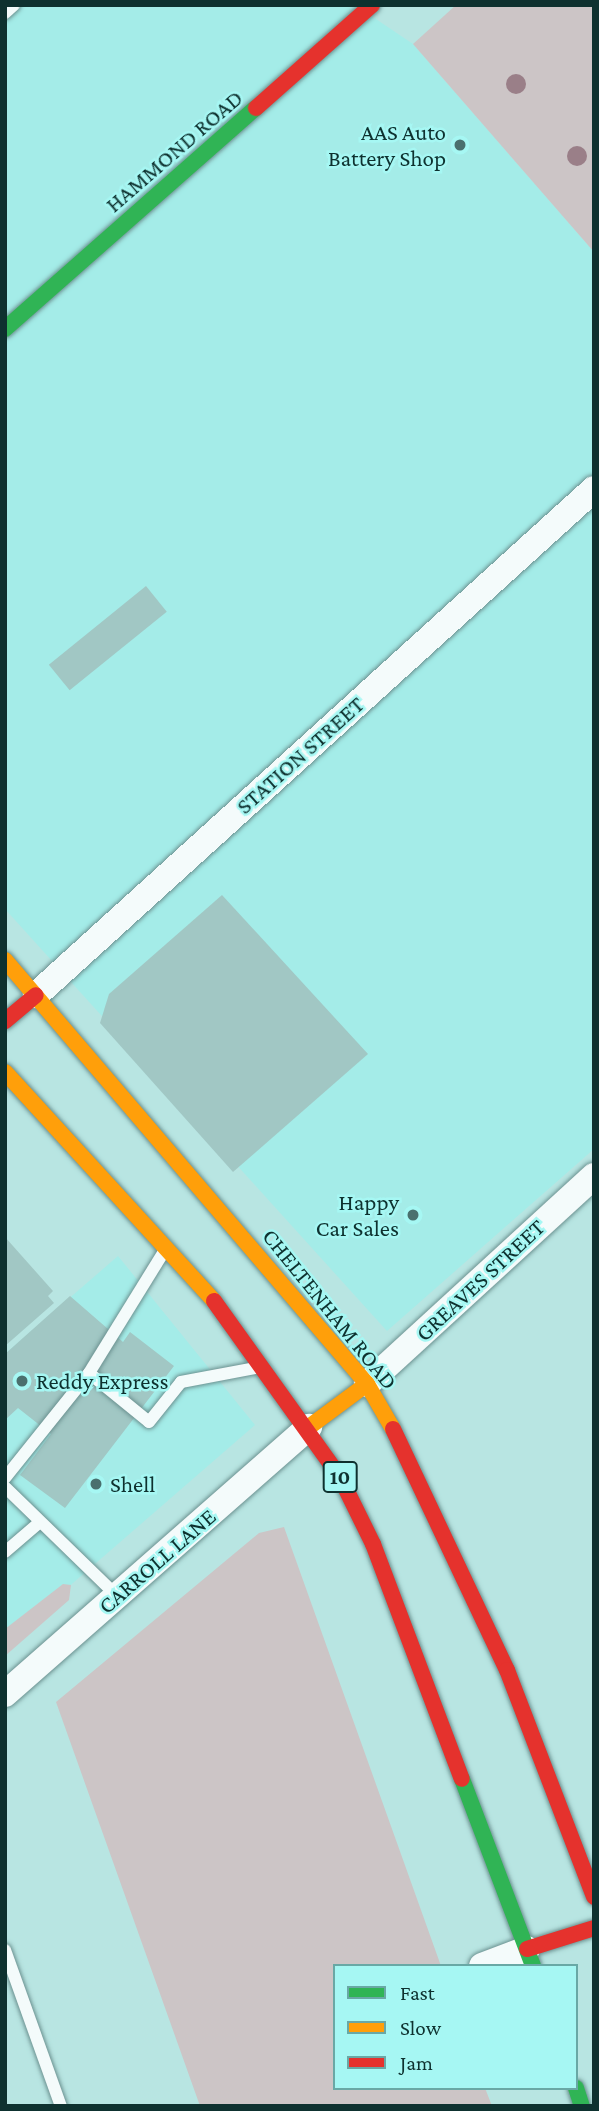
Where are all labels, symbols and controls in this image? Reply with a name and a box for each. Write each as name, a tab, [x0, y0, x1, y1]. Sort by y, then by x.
street label: HAMMOND ROAD	[100, 84, 248, 218]
place label: AAS Auto Battery Shop	[328, 118, 446, 172]
marker: AAS Auto Battery Shop	[452, 137, 468, 153]
street label: STATION STREET	[230, 690, 370, 820]
place label: Happy Car Sales	[316, 1188, 399, 1242]
marker: Happy Car Sales	[405, 1207, 421, 1223]
street label: GREAVES STREET	[410, 1213, 550, 1347]
street label: CHELTENHAM ROAD	[257, 1223, 403, 1395]
place label: Reddy Express	[36, 1367, 169, 1395]
marker: Reddy Express	[14, 1373, 30, 1389]
road number: 10	[322, 1460, 358, 1494]
place label: Shell	[110, 1470, 155, 1498]
marker: Shell	[88, 1476, 104, 1492]
street label: CARROLL LANE	[93, 1503, 221, 1619]
legend	[333, 1964, 578, 2090]
text: Fast	[400, 1981, 435, 2005]
text: Slow	[400, 2016, 441, 2040]
text: Jam	[400, 2051, 433, 2075]

